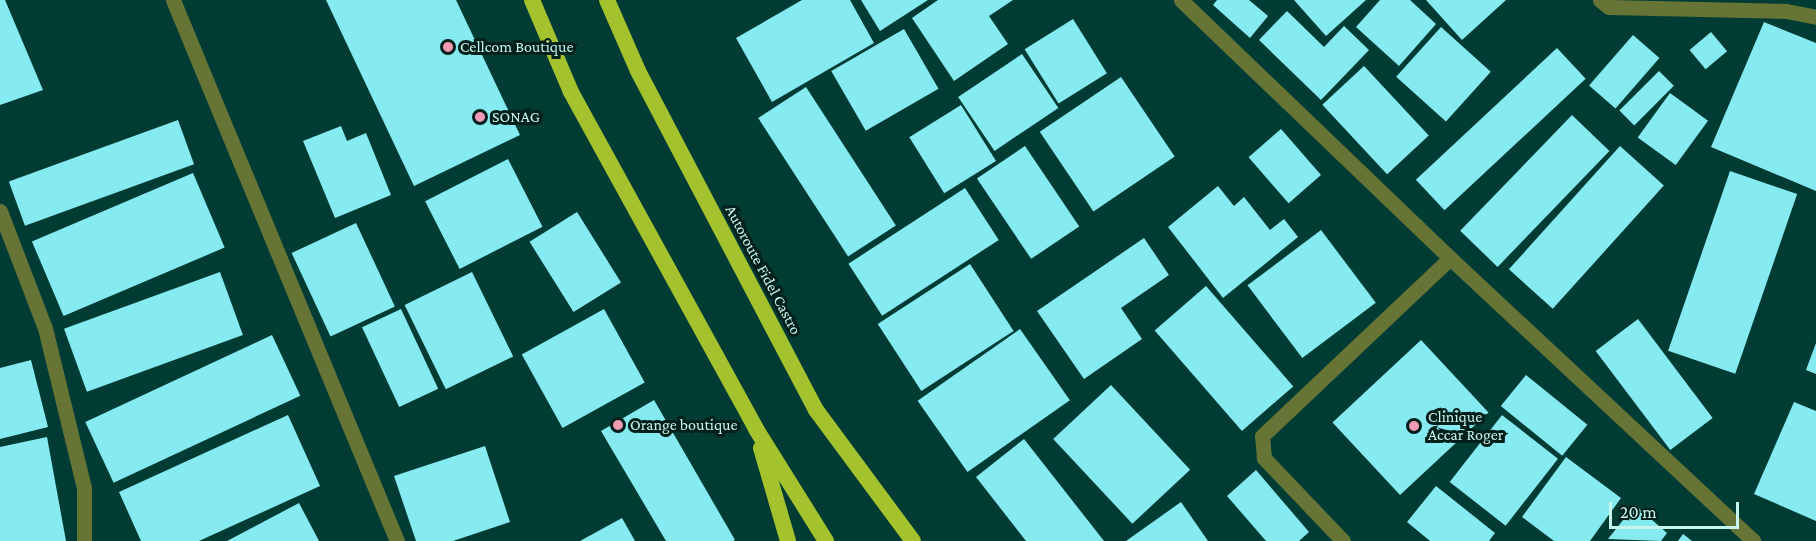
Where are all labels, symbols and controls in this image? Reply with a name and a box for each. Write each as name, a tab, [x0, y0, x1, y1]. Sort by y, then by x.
place label: Cellcom Boutique	[460, 37, 574, 57]
marker: Cellcom Boutique	[441, 40, 455, 54]
place label: SONAG	[492, 107, 540, 127]
marker: SONAG	[473, 110, 487, 124]
street label: Autoroute Fidel Castro	[721, 202, 805, 338]
place label: Clinique Accar Roger	[1428, 407, 1503, 445]
place label: Orange boutique	[630, 415, 738, 435]
marker: Clinique Accar Roger	[1405, 417, 1423, 435]
marker: Orange boutique	[611, 418, 625, 432]
scale bar	[1612, 490, 1742, 528]
text: 20 m	[1620, 502, 1657, 522]

